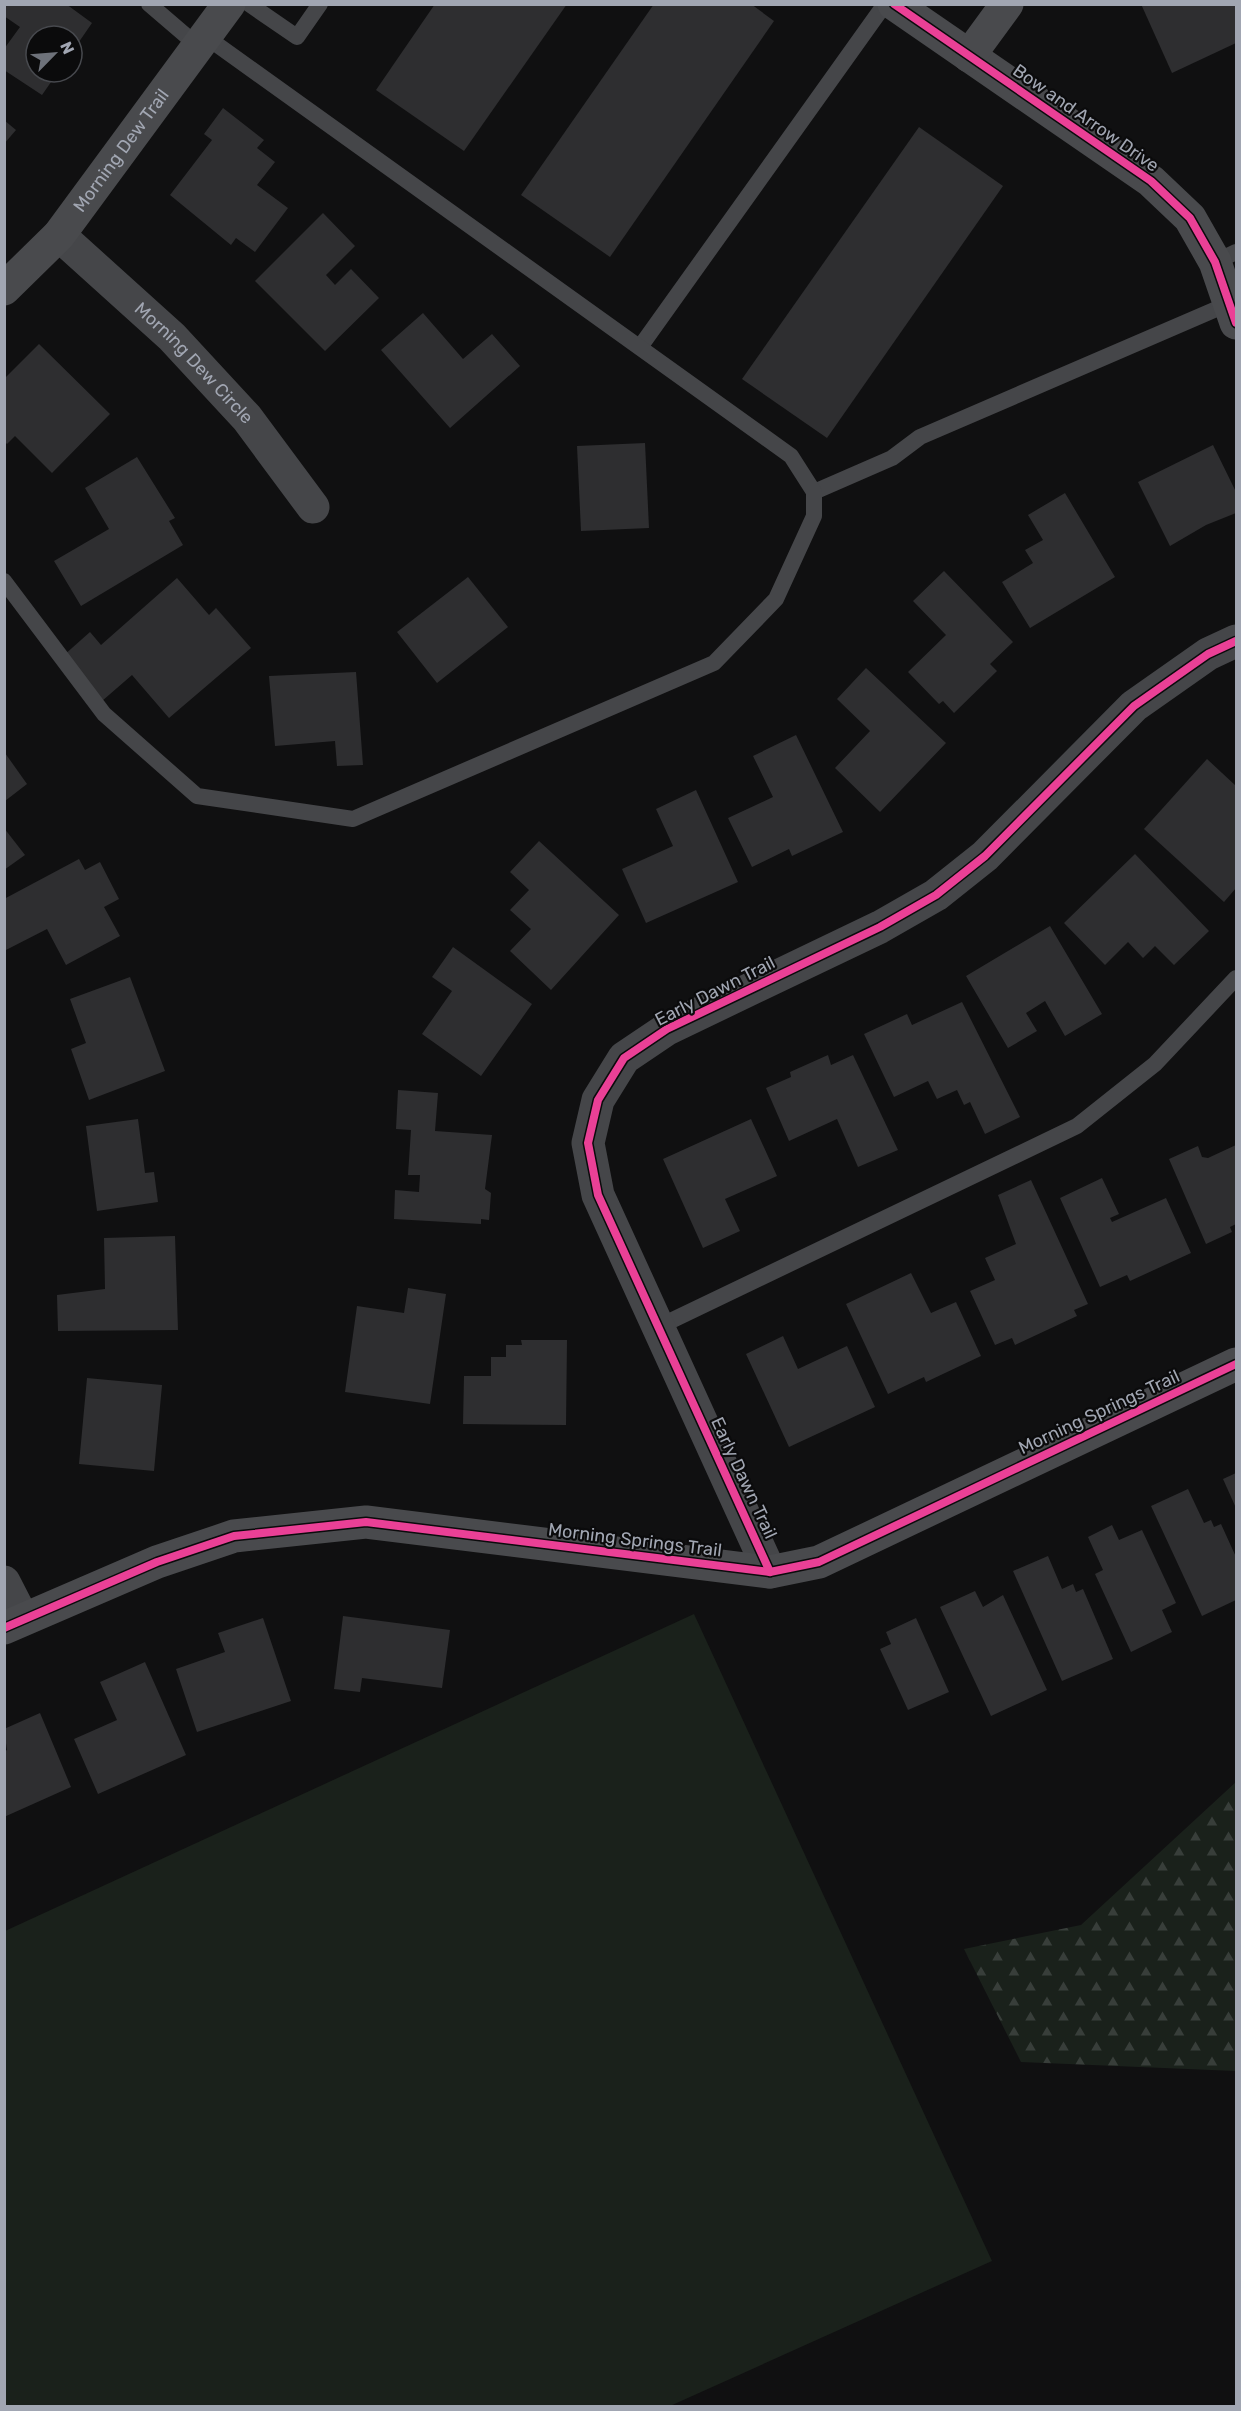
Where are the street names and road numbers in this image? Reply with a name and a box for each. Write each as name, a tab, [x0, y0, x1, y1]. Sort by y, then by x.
street label: Bow and Arrow Drive	[1009, 59, 1163, 177]
street label: Morning Dew Trail	[69, 85, 174, 216]
street label: Morning Dew Circle	[130, 298, 258, 428]
street label: Early Dawn Trail	[651, 951, 779, 1031]
street label: Morning Springs Trail	[1015, 1365, 1183, 1459]
street label: Early Dawn Trail	[706, 1414, 782, 1542]
street label: Morning Springs Trail	[547, 1518, 723, 1562]

